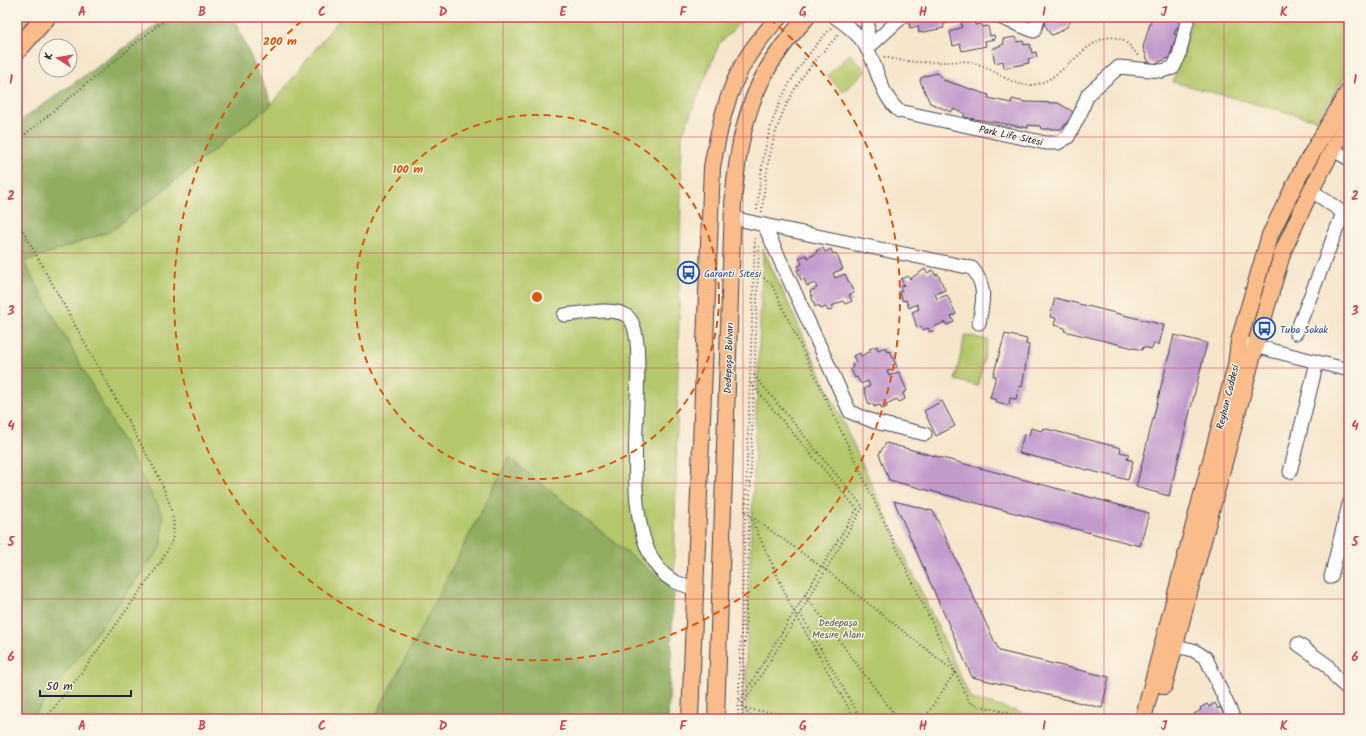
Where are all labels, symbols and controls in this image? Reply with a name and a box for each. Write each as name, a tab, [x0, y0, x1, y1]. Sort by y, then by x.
text: A	[78, 2, 86, 23]
text: B	[198, 2, 206, 23]
text: C	[318, 2, 326, 23]
text: D	[439, 2, 448, 23]
text: E	[559, 2, 567, 23]
text: F	[679, 2, 687, 23]
text: G	[799, 2, 807, 23]
text: H	[919, 2, 928, 23]
text: I	[1042, 2, 1046, 23]
text: J	[1161, 2, 1168, 23]
text: K	[1280, 2, 1288, 23]
text: 200 m	[263, 32, 297, 51]
north arrow	[38, 38, 78, 78]
text: K	[40, 51, 59, 61]
text: 1	[9, 70, 13, 91]
text: 1	[1353, 70, 1357, 91]
street label: Park Life Sitesi	[977, 121, 1045, 151]
text: 100 m	[393, 160, 423, 179]
text: 2	[7, 186, 15, 207]
text: 2	[1351, 186, 1359, 207]
bus stop icon: Garanti Sitesi	[676, 260, 702, 286]
place label: Garanti Sitesi	[704, 266, 762, 282]
centre of rings	[530, 290, 544, 304]
text: 3	[6, 301, 15, 322]
text: 3	[1350, 301, 1359, 322]
bus stop icon: Tuba Sokak	[1251, 316, 1277, 342]
street label: Dedepaşa Bulvarı	[720, 322, 738, 394]
place label: Tuba Sokak	[1280, 322, 1328, 338]
street label: Reyhan Caddesi	[1212, 363, 1244, 431]
text: 4	[7, 416, 15, 437]
text: 4	[1351, 416, 1359, 437]
text: 5	[7, 532, 16, 553]
text: 5	[1351, 532, 1360, 553]
park label: Dedepaşa Mesire Alanı	[812, 615, 864, 643]
text: 6	[7, 647, 15, 668]
text: 6	[1351, 647, 1359, 668]
scale bar	[40, 672, 131, 698]
text: 50 m	[46, 677, 73, 696]
text: A	[78, 716, 86, 736]
text: B	[198, 716, 206, 736]
text: C	[318, 716, 326, 736]
text: D	[439, 716, 448, 736]
text: E	[559, 716, 567, 736]
text: F	[679, 716, 687, 736]
text: G	[799, 716, 807, 736]
text: H	[919, 716, 928, 736]
text: I	[1042, 716, 1046, 736]
text: J	[1161, 716, 1168, 736]
text: K	[1280, 716, 1288, 736]

